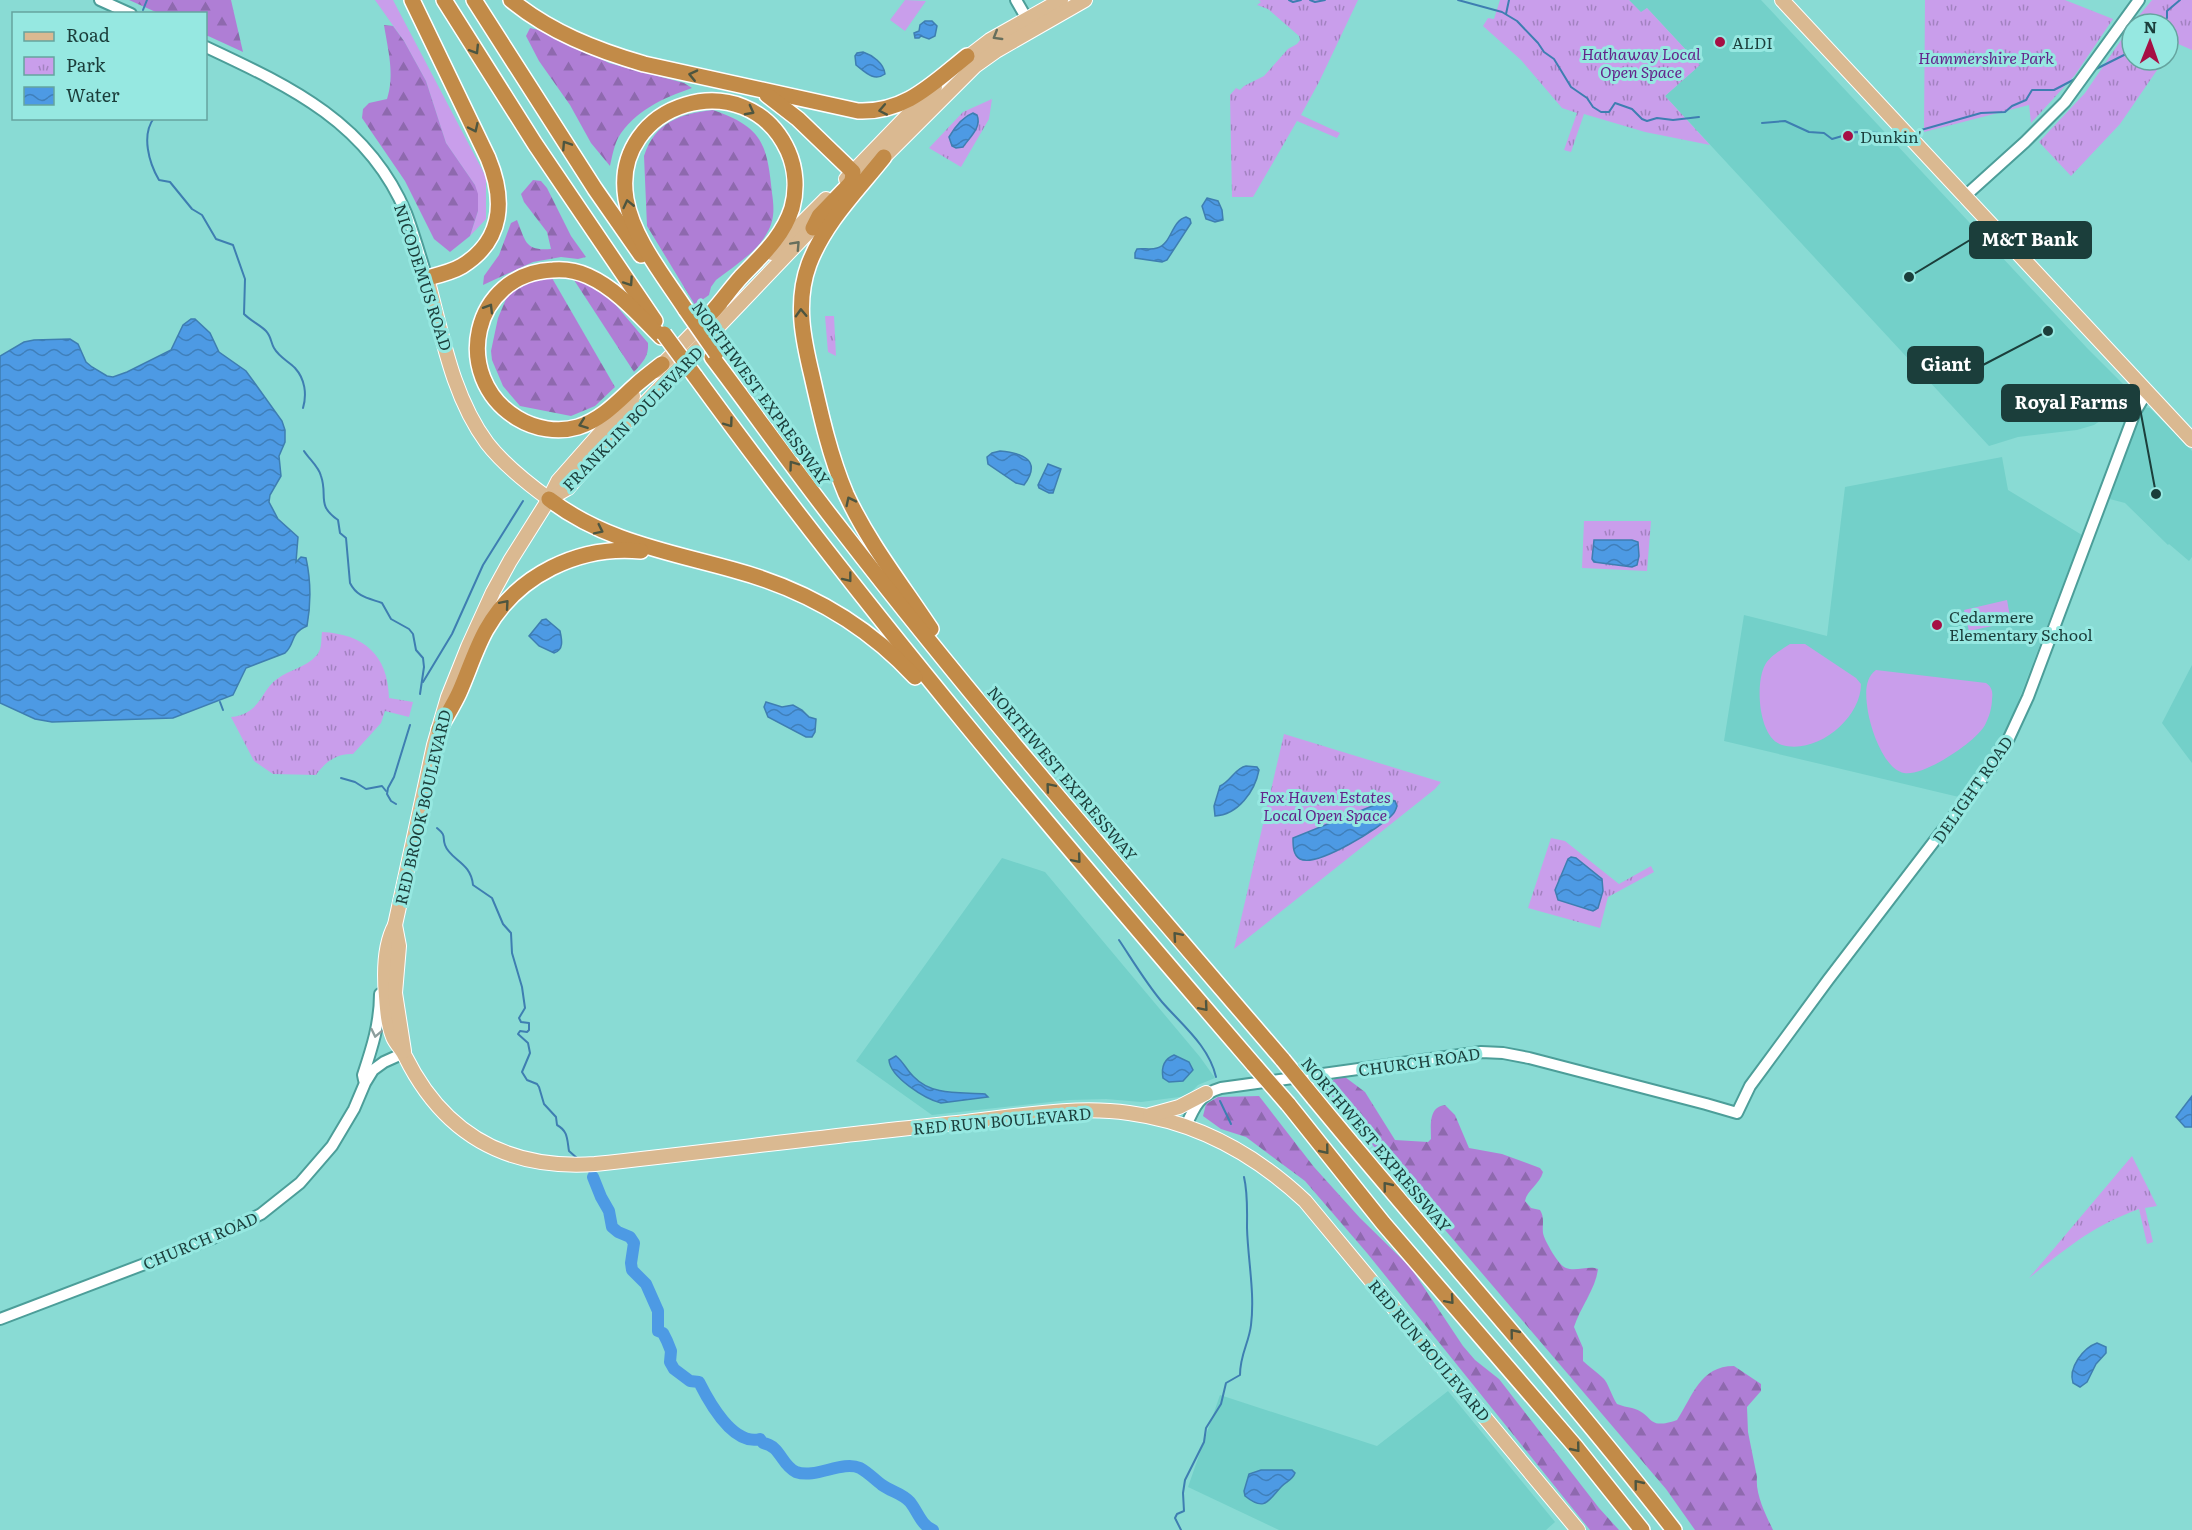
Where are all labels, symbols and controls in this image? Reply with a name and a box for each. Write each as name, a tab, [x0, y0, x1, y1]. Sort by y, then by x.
legend	[12, 12, 207, 120]
north arrow	[2120, 12, 2180, 72]
text: N	[2143, 14, 2157, 38]
text: Road	[66, 21, 110, 48]
one-way arrow	[993, 29, 1003, 41]
place label: ALDI	[1732, 30, 1773, 54]
marker: ALDI	[1713, 35, 1727, 49]
park label: Hathaway Local Open Space	[1581, 41, 1701, 83]
one-way arrow	[467, 44, 479, 54]
park label: Hammershire Park	[1918, 45, 2054, 69]
text: Park	[66, 51, 107, 78]
one-way arrow	[688, 69, 698, 82]
text: Water	[66, 81, 120, 108]
one-way arrow	[879, 103, 889, 116]
one-way arrow	[744, 104, 754, 115]
one-way arrow	[466, 122, 478, 133]
place label: Dunkin'	[1860, 124, 1922, 148]
marker: Dunkin'	[1841, 129, 1855, 143]
one-way arrow	[562, 141, 574, 151]
one-way arrow	[622, 199, 635, 209]
street label: NICODEMUS ROAD	[389, 200, 459, 354]
callout: M&T Bank	[1970, 222, 2091, 258]
text: M&T Bank	[1982, 225, 2079, 252]
one-way arrow	[788, 242, 799, 253]
one-way arrow	[622, 276, 633, 287]
street label: NORTHWEST EXPRESSWAY	[687, 296, 837, 490]
one-way arrow	[481, 304, 493, 314]
one-way arrow	[795, 309, 808, 318]
street label: FRANKLIN BOULEVARD	[556, 340, 708, 496]
callout: Giant	[1908, 347, 1983, 383]
text: Giant	[1921, 350, 1971, 377]
callout: Royal Farms	[2002, 385, 2139, 421]
text: Royal Farms	[2015, 388, 2127, 415]
one-way arrow	[578, 417, 588, 430]
one-way arrow	[722, 417, 733, 428]
one-way arrow	[789, 460, 800, 471]
one-way arrow	[846, 497, 857, 508]
one-way arrow	[592, 522, 603, 534]
one-way arrow	[840, 571, 851, 582]
one-way arrow	[498, 600, 509, 611]
place label: Cedarmere Elementary School	[1949, 604, 2093, 646]
marker: Cedarmere Elementary School	[1930, 618, 1944, 632]
street label: NORTHWEST EXPRESSWAY	[982, 680, 1144, 866]
street label: RED BROOK BOULEVARD	[388, 707, 456, 907]
street label: DELIGHT ROAD	[1926, 730, 2018, 848]
one-way arrow	[1047, 783, 1058, 794]
park label: Fox Haven Estates Local Open Space	[1259, 784, 1391, 826]
one-way arrow	[1070, 852, 1081, 863]
one-way arrow	[1173, 932, 1184, 943]
one-way arrow	[1197, 1000, 1208, 1011]
one-way arrow	[370, 1028, 383, 1038]
street label: CHURCH ROAD	[1357, 1041, 1481, 1081]
street label: NORTHWEST EXPRESSWAY	[1296, 1051, 1458, 1237]
street label: RED RUN BOULEVARD	[912, 1100, 1092, 1140]
one-way arrow	[1317, 1143, 1328, 1154]
one-way arrow	[1383, 1182, 1394, 1193]
street label: CHURCH ROAD	[139, 1205, 261, 1275]
street label: RED RUN BOULEVARD	[1363, 1274, 1497, 1426]
one-way arrow	[1442, 1293, 1453, 1304]
one-way arrow	[1511, 1329, 1522, 1340]
one-way arrow	[1569, 1441, 1580, 1452]
one-way arrow	[1634, 1480, 1645, 1491]

